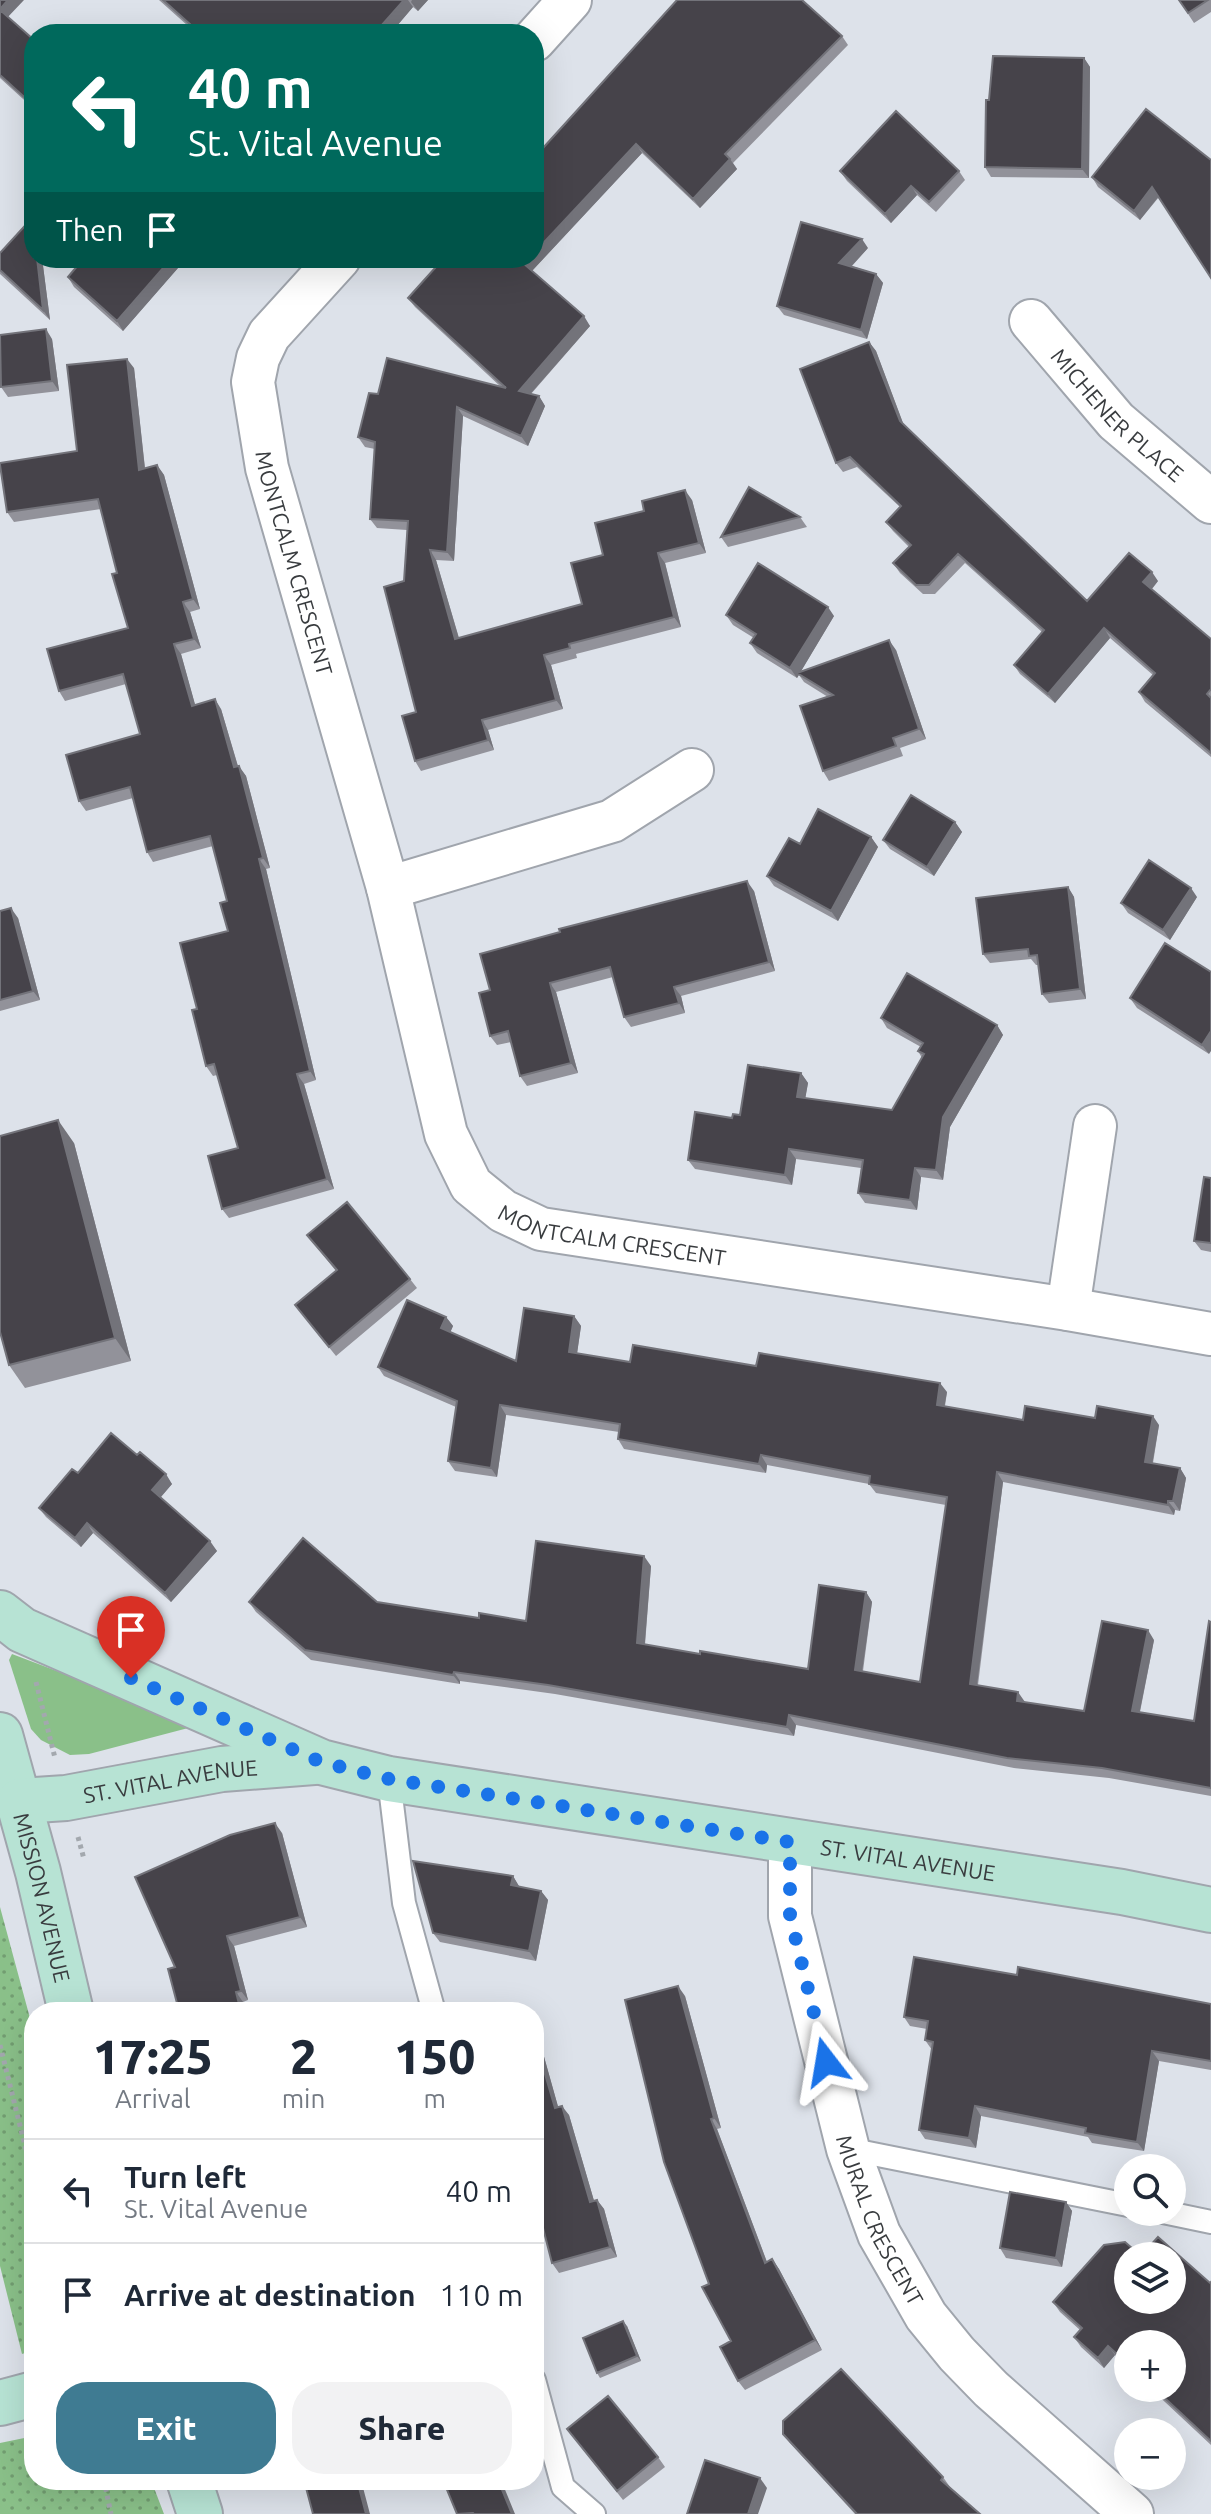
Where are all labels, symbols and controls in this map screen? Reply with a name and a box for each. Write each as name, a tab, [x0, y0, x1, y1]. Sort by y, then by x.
icon: left	[56, 56, 160, 160]
text: 40 m	[188, 56, 313, 119]
text: St. Vital Avenue	[188, 122, 443, 163]
icon: arrive	[140, 208, 184, 252]
text: Then	[56, 213, 124, 247]
street label: MICHENER PLACE	[1047, 343, 1189, 486]
street label: MONTCALM CRESCENT	[252, 449, 339, 678]
street label: MONTCALM CRESCENT	[495, 1198, 728, 1269]
pin	[97, 1596, 165, 1678]
icon: arrive	[109, 1608, 153, 1652]
street label: ST. VITAL AVENUE	[81, 1754, 258, 1807]
street label: MISSION AVENUE	[10, 1810, 76, 1985]
street label: ST. VITAL AVENUE	[819, 1833, 997, 1885]
position arrow	[784, 2020, 868, 2104]
text: 17:25	[93, 2029, 213, 2083]
text: 2	[290, 2029, 317, 2083]
text: 150	[394, 2029, 475, 2083]
text: Arrival	[115, 2084, 191, 2113]
text: min	[282, 2084, 325, 2113]
text: m	[423, 2084, 446, 2113]
street label: MURAL CRESCENT	[832, 2132, 929, 2309]
map controls	[1114, 2154, 1186, 2490]
button: search	[1114, 2154, 1186, 2226]
text: Turn left	[124, 2160, 246, 2194]
icon: left	[56, 2169, 100, 2213]
text: 40 m	[445, 2174, 512, 2208]
text: St. Vital Avenue	[124, 2194, 308, 2223]
button: layers	[1114, 2242, 1186, 2314]
icon: arrive	[56, 2273, 100, 2317]
text: Arrive at destination	[124, 2278, 416, 2312]
text: 110 m	[440, 2278, 523, 2312]
button: +	[1114, 2330, 1186, 2402]
button: Exit	[56, 2382, 276, 2474]
button: Share	[292, 2382, 512, 2474]
button: −	[1114, 2418, 1186, 2490]

